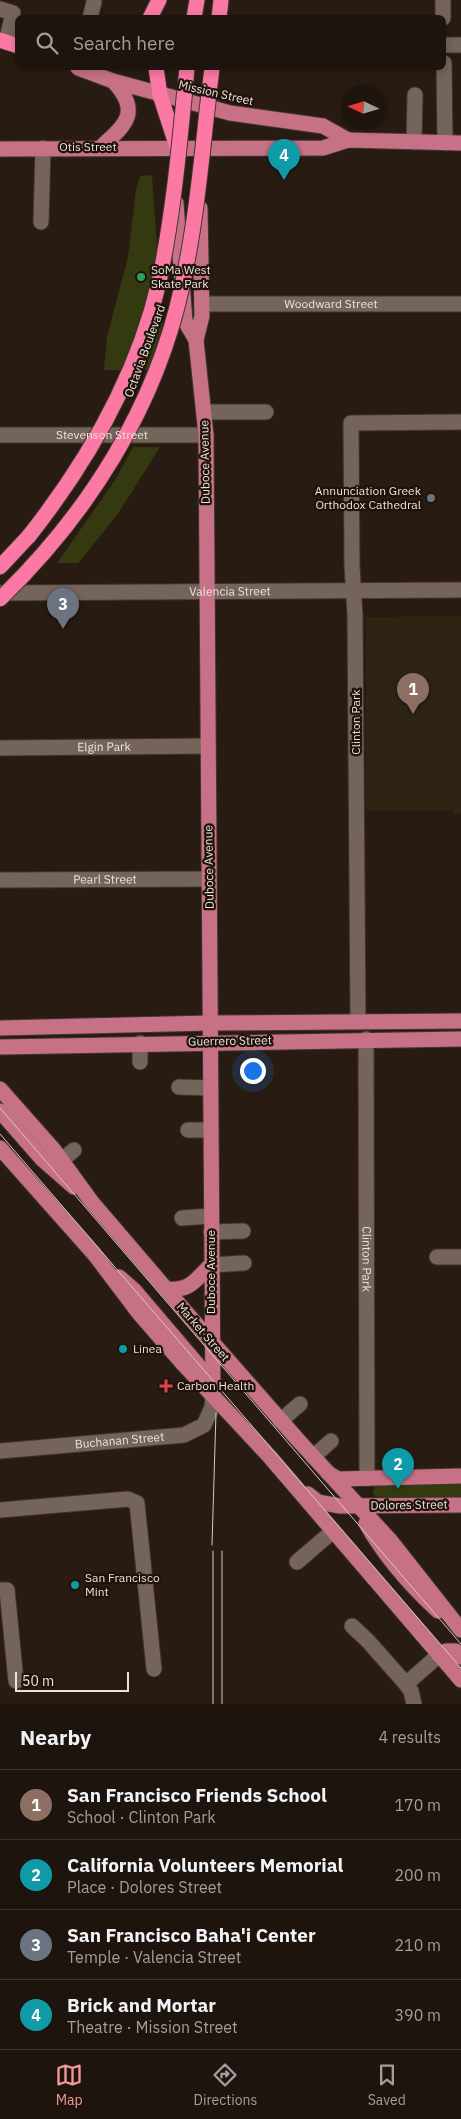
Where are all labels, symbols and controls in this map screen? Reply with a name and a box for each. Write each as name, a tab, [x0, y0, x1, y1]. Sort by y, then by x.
search box	[15, 15, 446, 70]
icon: search	[33, 29, 61, 57]
text: Search here	[73, 31, 175, 55]
street label: Mission Street	[177, 77, 255, 108]
north arrow	[341, 85, 386, 130]
street label: Otis Street	[59, 139, 117, 154]
pin: 4	[268, 139, 300, 180]
place label: SoMa West Skate Park	[151, 262, 211, 291]
marker: SoMa West Skate Park	[135, 271, 147, 283]
street label: Woodward Street	[284, 296, 378, 311]
street label: Octavia Boulevard	[121, 302, 168, 399]
street label: Duboce Avenue	[196, 419, 213, 504]
street label: Stevenson Street	[56, 427, 148, 442]
place label: Annunciation Greek Orthodox Cathedral	[315, 483, 422, 512]
marker: Annunciation Greek Orthodox Cathedral	[425, 492, 437, 504]
street label: Valencia Street	[189, 583, 271, 599]
pin: 3	[47, 588, 79, 629]
pin: 1	[397, 673, 429, 714]
street label: Clinton Park	[348, 689, 363, 755]
street label: Elgin Park	[77, 739, 132, 754]
street label: Duboce Avenue	[200, 824, 217, 909]
street label: Pearl Street	[73, 871, 137, 887]
street label: Guerrero Street	[188, 1032, 272, 1049]
your location	[240, 1058, 266, 1084]
street label: Clinton Park	[359, 1226, 375, 1292]
street label: Duboce Avenue	[203, 1230, 218, 1314]
street label: Market Street	[174, 1299, 233, 1364]
place label: Linea	[133, 1341, 162, 1356]
marker: Linea	[117, 1343, 129, 1355]
place label: Carbon Health	[177, 1378, 254, 1393]
marker: Carbon Health	[159, 1379, 173, 1393]
street label: Buchanan Street	[74, 1429, 165, 1451]
pin: 2	[382, 1448, 414, 1489]
street label: Dolores Street	[370, 1496, 448, 1513]
place label: San Francisco Mint	[85, 1570, 160, 1599]
marker: San Francisco Mint	[69, 1579, 81, 1591]
scale bar	[15, 1669, 129, 1692]
text: 50 m	[22, 1672, 54, 1690]
text: Nearby	[20, 1723, 91, 1751]
text: 4 results	[378, 1727, 441, 1747]
text: San Francisco Friends School	[67, 1783, 327, 1807]
text: 1	[31, 1795, 41, 1815]
text: 170 m	[394, 1795, 441, 1815]
text: School · Clinton Park	[67, 1807, 216, 1827]
text: California Volunteers Memorial	[67, 1853, 343, 1877]
text: 2	[31, 1865, 41, 1885]
text: 200 m	[394, 1865, 441, 1885]
text: Place · Dolores Street	[67, 1877, 222, 1897]
text: San Francisco Baha'i Center	[67, 1923, 316, 1947]
text: 3	[31, 1935, 41, 1955]
text: 210 m	[394, 1935, 441, 1955]
text: Temple · Valencia Street	[67, 1947, 241, 1967]
text: Brick and Mortar	[67, 1993, 216, 2017]
text: 4	[31, 2005, 41, 2025]
text: 390 m	[394, 2005, 441, 2025]
text: Theatre · Mission Street	[67, 2017, 238, 2037]
tab: Map	[55, 2061, 83, 2109]
tab: Directions	[194, 2061, 257, 2109]
tab: Saved	[368, 2061, 406, 2109]

